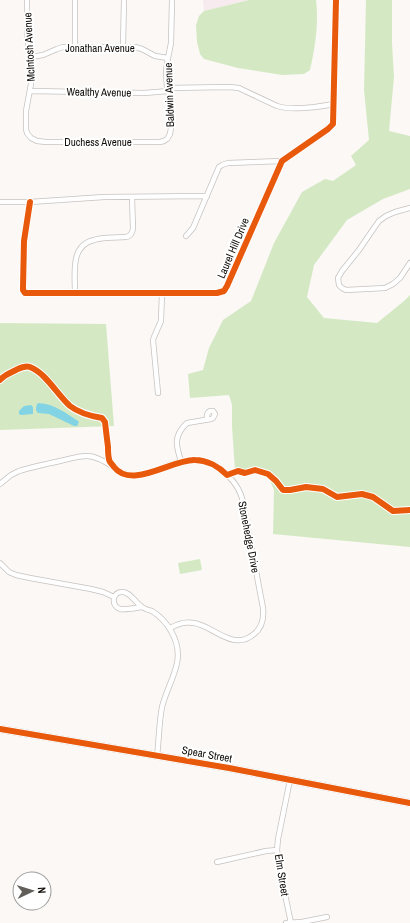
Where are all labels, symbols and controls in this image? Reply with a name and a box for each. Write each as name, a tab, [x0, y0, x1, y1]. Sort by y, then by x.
street label: McIntosh Avenue	[20, 12, 38, 82]
street label: Jonathan Avenue	[65, 41, 135, 55]
street label: Baldwin Avenue	[161, 63, 177, 127]
street label: Wealthy Avenue	[66, 84, 132, 100]
street label: Duchess Avenue	[64, 135, 132, 149]
street label: Laurel Hill Drive	[214, 215, 252, 281]
street label: Stonehedge Drive	[235, 500, 263, 574]
street label: Spear Street	[181, 743, 234, 765]
street label: Elm Street	[272, 853, 292, 897]
north arrow	[12, 871, 52, 911]
text: N	[35, 887, 49, 894]

